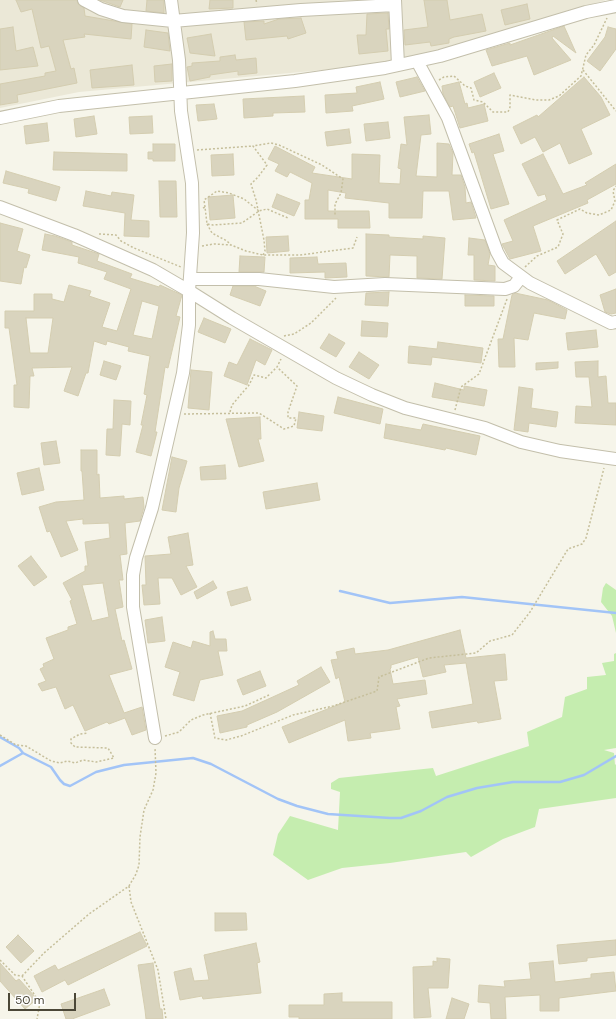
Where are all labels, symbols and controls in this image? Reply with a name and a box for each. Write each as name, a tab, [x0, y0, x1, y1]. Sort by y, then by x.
scale bar	[10, 985, 78, 1011]
text: 50 m	[15, 992, 44, 1008]

